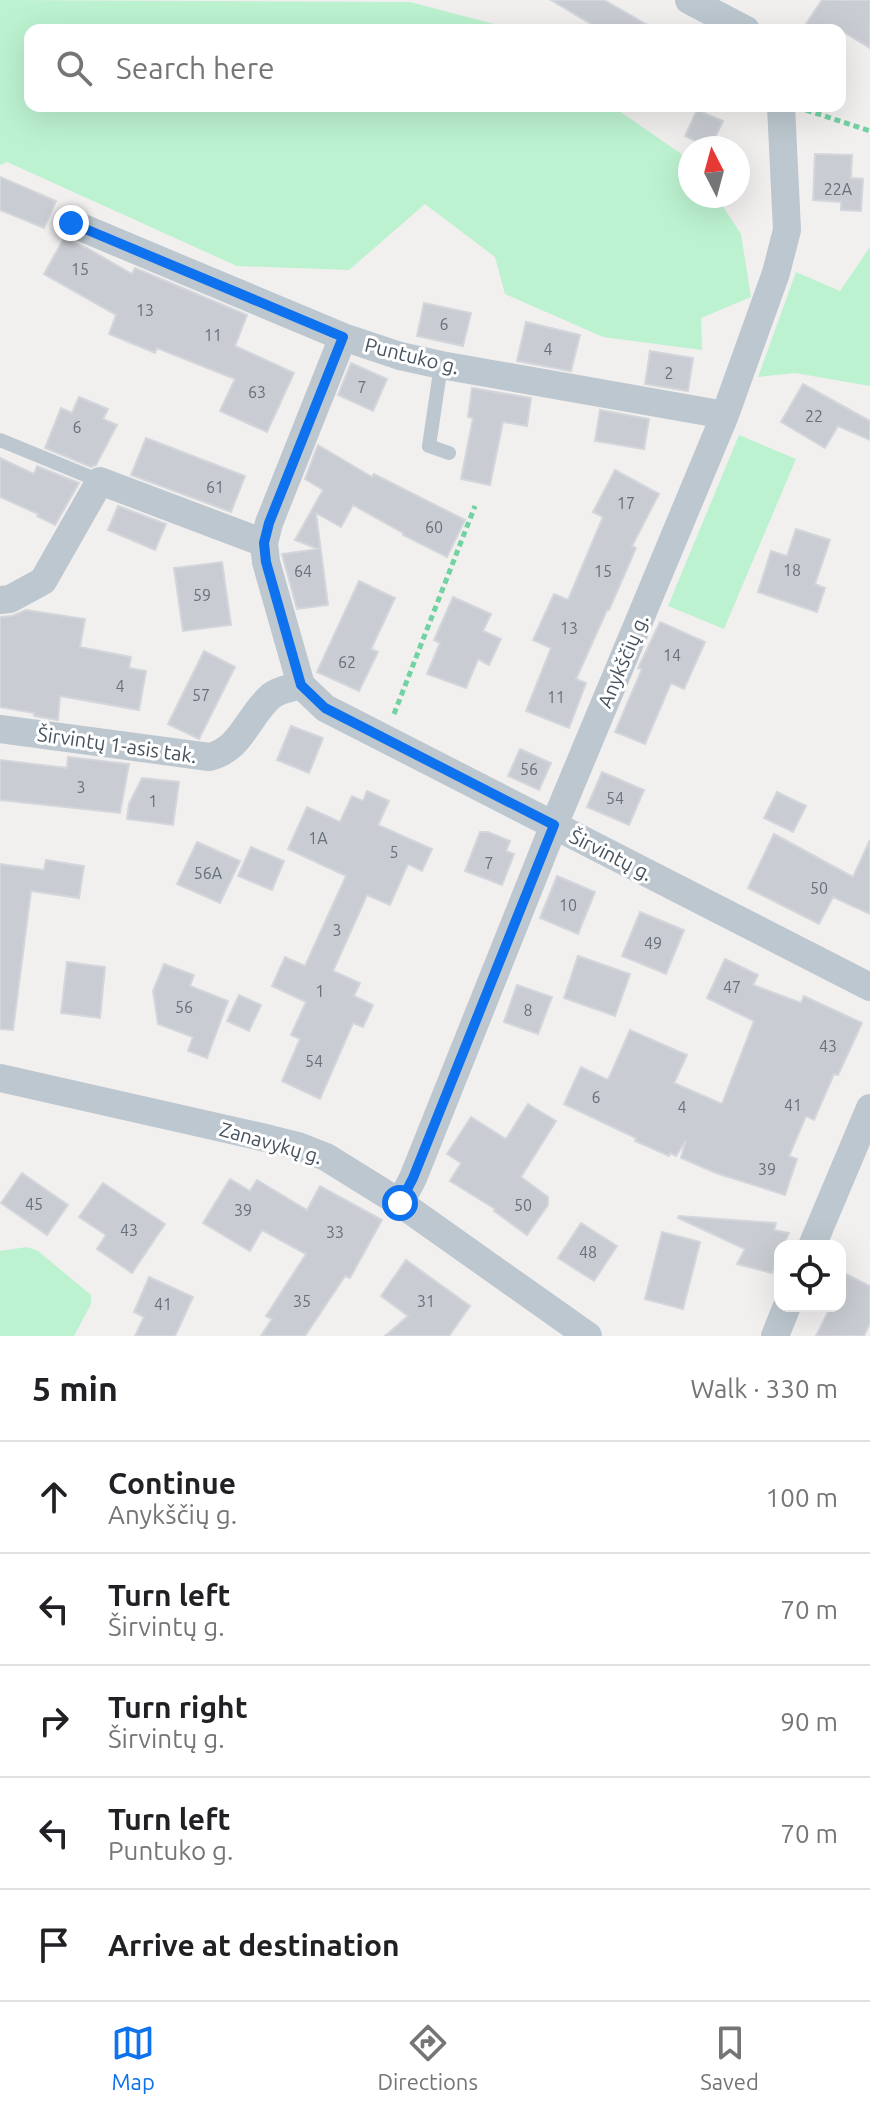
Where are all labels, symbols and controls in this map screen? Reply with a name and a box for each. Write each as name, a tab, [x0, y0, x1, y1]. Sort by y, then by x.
search box	[24, 24, 846, 112]
icon: search	[52, 46, 96, 90]
text: Search here	[116, 51, 275, 85]
north arrow	[678, 136, 750, 208]
house number: 22A	[824, 180, 853, 198]
route end	[53, 205, 89, 241]
house number: 15	[71, 260, 89, 278]
house number: 13	[136, 301, 154, 319]
house number: 6	[439, 315, 449, 333]
house number: 11	[204, 326, 222, 344]
street label: Puntuko g.	[363, 333, 462, 378]
house number: 4	[543, 340, 553, 358]
house number: 2	[664, 364, 674, 382]
house number: 7	[357, 378, 367, 396]
house number: 63	[248, 383, 266, 401]
house number: 22	[805, 407, 823, 425]
house number: 6	[72, 418, 82, 436]
house number: 61	[206, 478, 224, 496]
house number: 17	[617, 494, 635, 512]
house number: 60	[425, 518, 443, 536]
house number: 18	[783, 561, 801, 579]
house number: 64	[294, 562, 312, 580]
house number: 15	[594, 562, 612, 580]
house number: 59	[193, 586, 211, 604]
street label: Anykščių g.	[593, 611, 653, 711]
house number: 13	[560, 619, 578, 637]
house number: 14	[663, 646, 681, 664]
house number: 62	[338, 653, 356, 671]
house number: 4	[115, 677, 125, 695]
house number: 57	[192, 686, 210, 704]
house number: 11	[547, 688, 565, 706]
street label: Širvintų 1-asis tak.	[36, 722, 198, 767]
house number: 56	[520, 760, 538, 778]
house number: 3	[76, 778, 86, 796]
house number: 54	[606, 789, 624, 807]
house number: 1	[148, 792, 158, 810]
street label: Širvintų g.	[566, 824, 656, 885]
house number: 1A	[308, 829, 328, 847]
house number: 5	[389, 843, 399, 861]
house number: 7	[484, 854, 494, 872]
house number: 56A	[194, 864, 223, 882]
house number: 50	[810, 879, 828, 897]
house number: 10	[559, 896, 577, 914]
house number: 3	[332, 921, 342, 939]
house number: 49	[644, 934, 662, 952]
house number: 47	[723, 978, 741, 996]
house number: 1	[315, 982, 325, 1000]
house number: 56	[175, 998, 193, 1016]
house number: 8	[523, 1001, 533, 1019]
house number: 43	[819, 1037, 837, 1055]
house number: 54	[305, 1052, 323, 1070]
house number: 6	[591, 1088, 601, 1106]
house number: 41	[784, 1096, 802, 1114]
house number: 4	[677, 1098, 687, 1116]
street label: Zanavykų g.	[217, 1117, 325, 1168]
house number: 39	[758, 1160, 776, 1178]
route start	[382, 1185, 418, 1221]
house number: 45	[25, 1195, 43, 1213]
house number: 50	[514, 1196, 532, 1214]
house number: 39	[234, 1201, 252, 1219]
house number: 43	[120, 1221, 138, 1239]
house number: 33	[326, 1223, 344, 1241]
map controls	[774, 1240, 846, 1312]
button: locate	[774, 1240, 846, 1312]
house number: 48	[579, 1243, 597, 1261]
house number: 35	[293, 1292, 311, 1310]
house number: 31	[417, 1292, 435, 1310]
house number: 41	[154, 1295, 172, 1313]
text: 5 min	[32, 1369, 118, 1407]
text: Walk · 330 m	[690, 1374, 838, 1403]
text: Continue	[108, 1466, 236, 1500]
icon: ahead	[32, 1475, 76, 1519]
text: 100 m	[766, 1483, 838, 1512]
text: Anykščių g.	[108, 1500, 237, 1529]
text: Turn left	[108, 1578, 230, 1612]
icon: left	[32, 1587, 76, 1631]
text: 70 m	[780, 1595, 838, 1624]
text: Širvintų g.	[108, 1612, 225, 1641]
text: Turn right	[108, 1690, 248, 1724]
icon: right	[32, 1699, 76, 1743]
text: 90 m	[780, 1707, 838, 1736]
text: Širvintų g.	[108, 1724, 225, 1753]
text: Turn left	[108, 1802, 230, 1836]
icon: left	[32, 1811, 76, 1855]
text: 70 m	[780, 1819, 838, 1848]
text: Puntuko g.	[108, 1836, 233, 1865]
icon: arrive	[32, 1923, 76, 1967]
text: Arrive at destination	[108, 1928, 400, 1962]
tab: Map	[111, 2021, 155, 2094]
tab: Directions	[377, 2021, 478, 2094]
tab: Saved	[700, 2021, 759, 2094]

